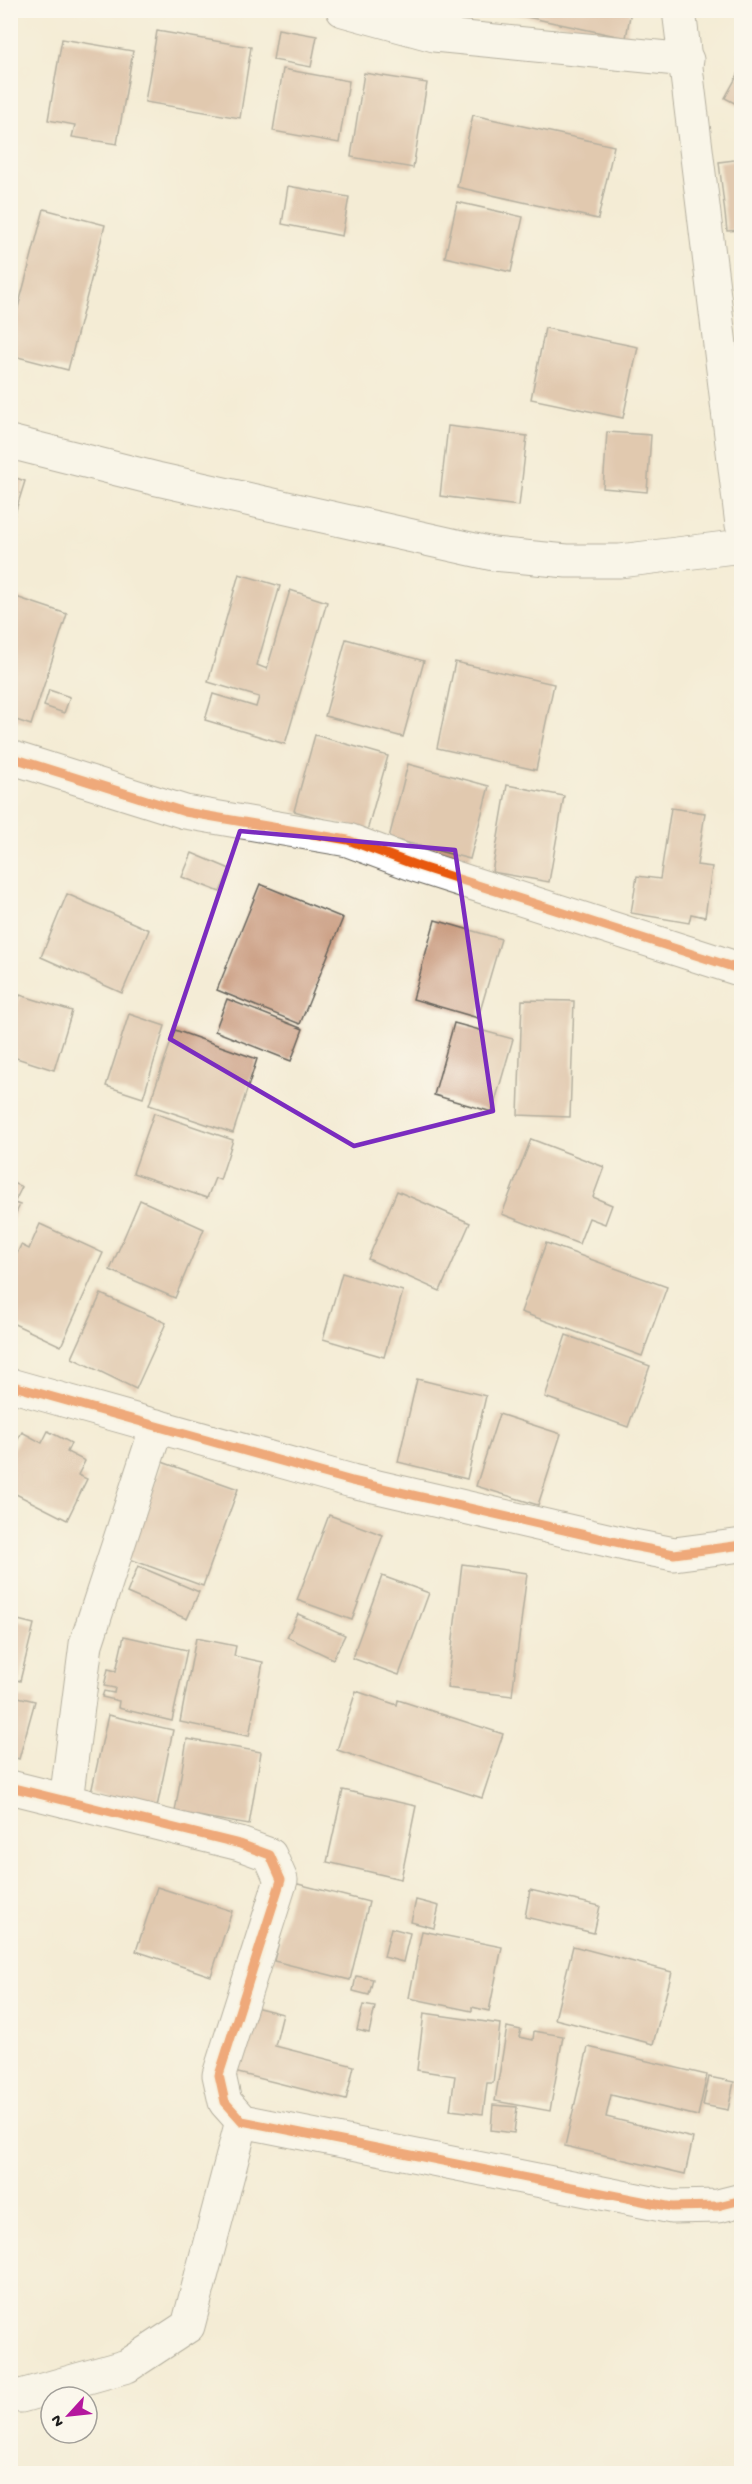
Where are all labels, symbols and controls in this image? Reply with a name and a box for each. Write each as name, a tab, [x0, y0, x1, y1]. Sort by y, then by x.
north arrow	[39, 2385, 99, 2445]
text: N	[48, 2411, 70, 2429]

